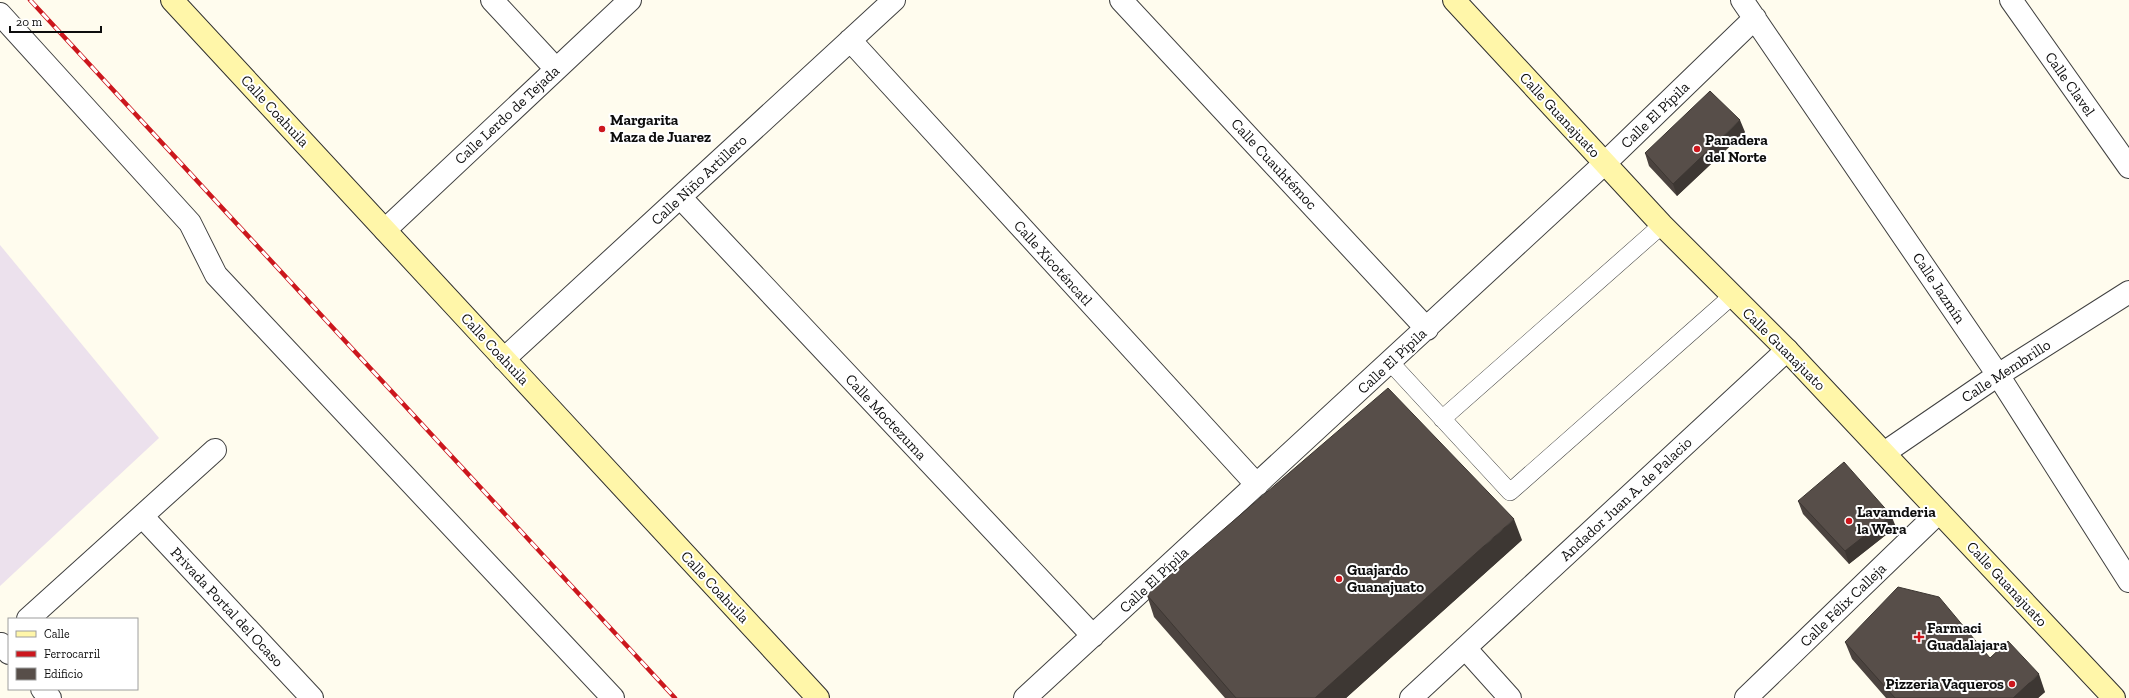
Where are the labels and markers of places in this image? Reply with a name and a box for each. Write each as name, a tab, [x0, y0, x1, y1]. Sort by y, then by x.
place label: Margarita Maza de Juarez	[610, 111, 711, 146]
marker: Margarita Maza de Juarez	[597, 124, 607, 134]
place label: Panadera del Norte	[1705, 131, 1768, 166]
marker: Panadera del Norte	[1692, 144, 1702, 154]
place label: Lavamderia la Wera	[1857, 503, 1936, 538]
marker: Lavamderia la Wera	[1844, 516, 1854, 526]
place label: Guajardo Guanajuato	[1347, 561, 1424, 596]
marker: Guajardo Guanajuato	[1334, 574, 1344, 584]
place label: Farmaci Guadalajara	[1927, 619, 2008, 654]
marker: Farmaci Guadalajara	[1914, 632, 1924, 642]
place label: Pizzeria Vaqueros	[1886, 675, 2004, 693]
marker: Pizzeria Vaqueros	[2007, 679, 2017, 689]

